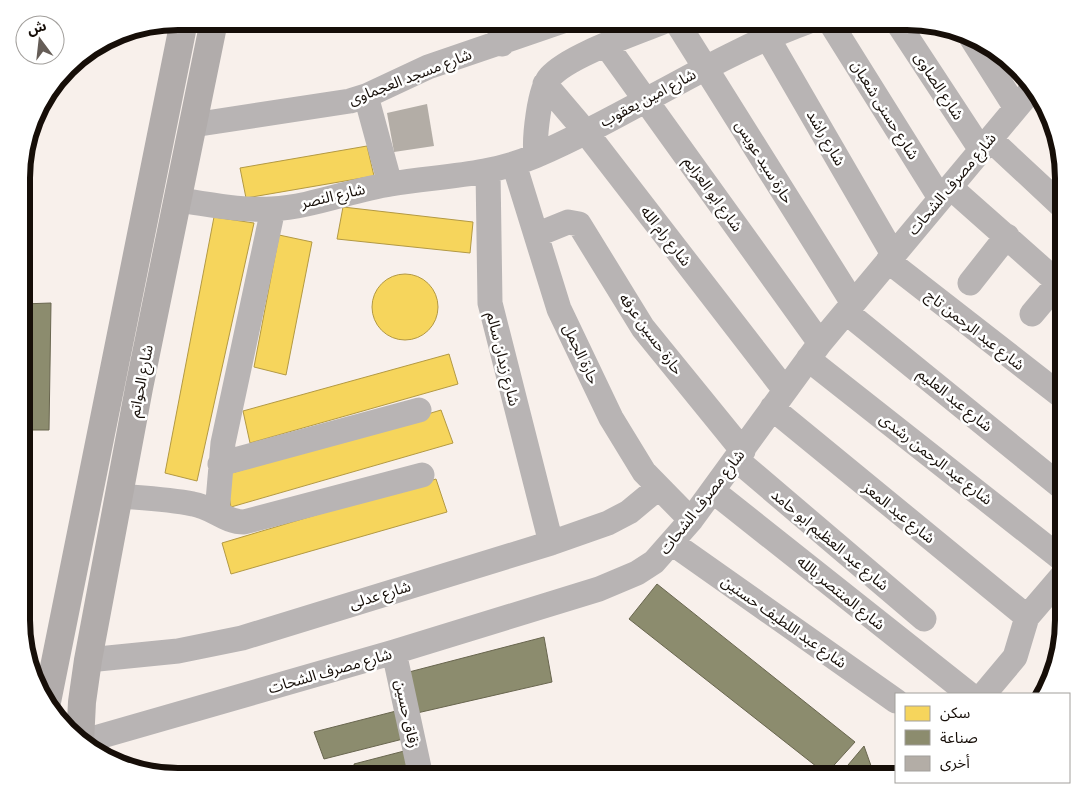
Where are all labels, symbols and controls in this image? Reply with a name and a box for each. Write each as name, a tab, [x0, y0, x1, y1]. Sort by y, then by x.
north arrow	[15, 15, 65, 65]
text: ش	[25, 16, 48, 39]
street label: شارع مسجد العجماوى	[346, 44, 475, 112]
street label: شارع الصاوى	[908, 48, 968, 125]
street label: شارع حسنى شعبان	[845, 57, 924, 165]
street label: شارع امين يعقوب	[597, 64, 701, 133]
street label: شارع راشد	[800, 106, 850, 171]
street label: حارة سيد عويس	[731, 117, 798, 207]
street label: شارع مصرف الشحات	[903, 128, 1002, 241]
street label: شارع ابو العزايم	[677, 152, 747, 237]
street label: شارع النصر	[298, 179, 368, 215]
street label: شارع رام الله	[635, 202, 696, 272]
street label: شارع عبد الرحمن تاج	[920, 285, 1029, 377]
street label: حارة حسين عرفه	[615, 289, 688, 378]
street label: شارع زيدان سالم	[480, 310, 524, 409]
street label: حارة الجمل	[559, 321, 604, 387]
street label: شارع الحواتم	[124, 343, 160, 419]
street label: شارع عبد العليم	[912, 364, 997, 438]
street label: شارع عبد الرحمن رشدى	[874, 409, 997, 511]
street label: شارع مصرف الشحات	[655, 445, 751, 560]
street label: شارع عبد المعز	[857, 477, 939, 550]
street label: شارع عبد العظيم ابو حامد	[766, 485, 893, 597]
street label: شارع المنتصر بالله	[792, 551, 889, 636]
street label: شارع عبد اللطيف حسنين	[716, 571, 851, 675]
street label: شارع عدلى	[347, 576, 414, 616]
street label: شارع مصرف الشحات	[266, 644, 395, 700]
street label: زقاق حسين	[391, 678, 424, 750]
legend	[895, 693, 1070, 783]
text: سكن	[940, 703, 971, 722]
text: صناعة	[940, 728, 978, 747]
text: أخرى	[940, 753, 970, 772]

